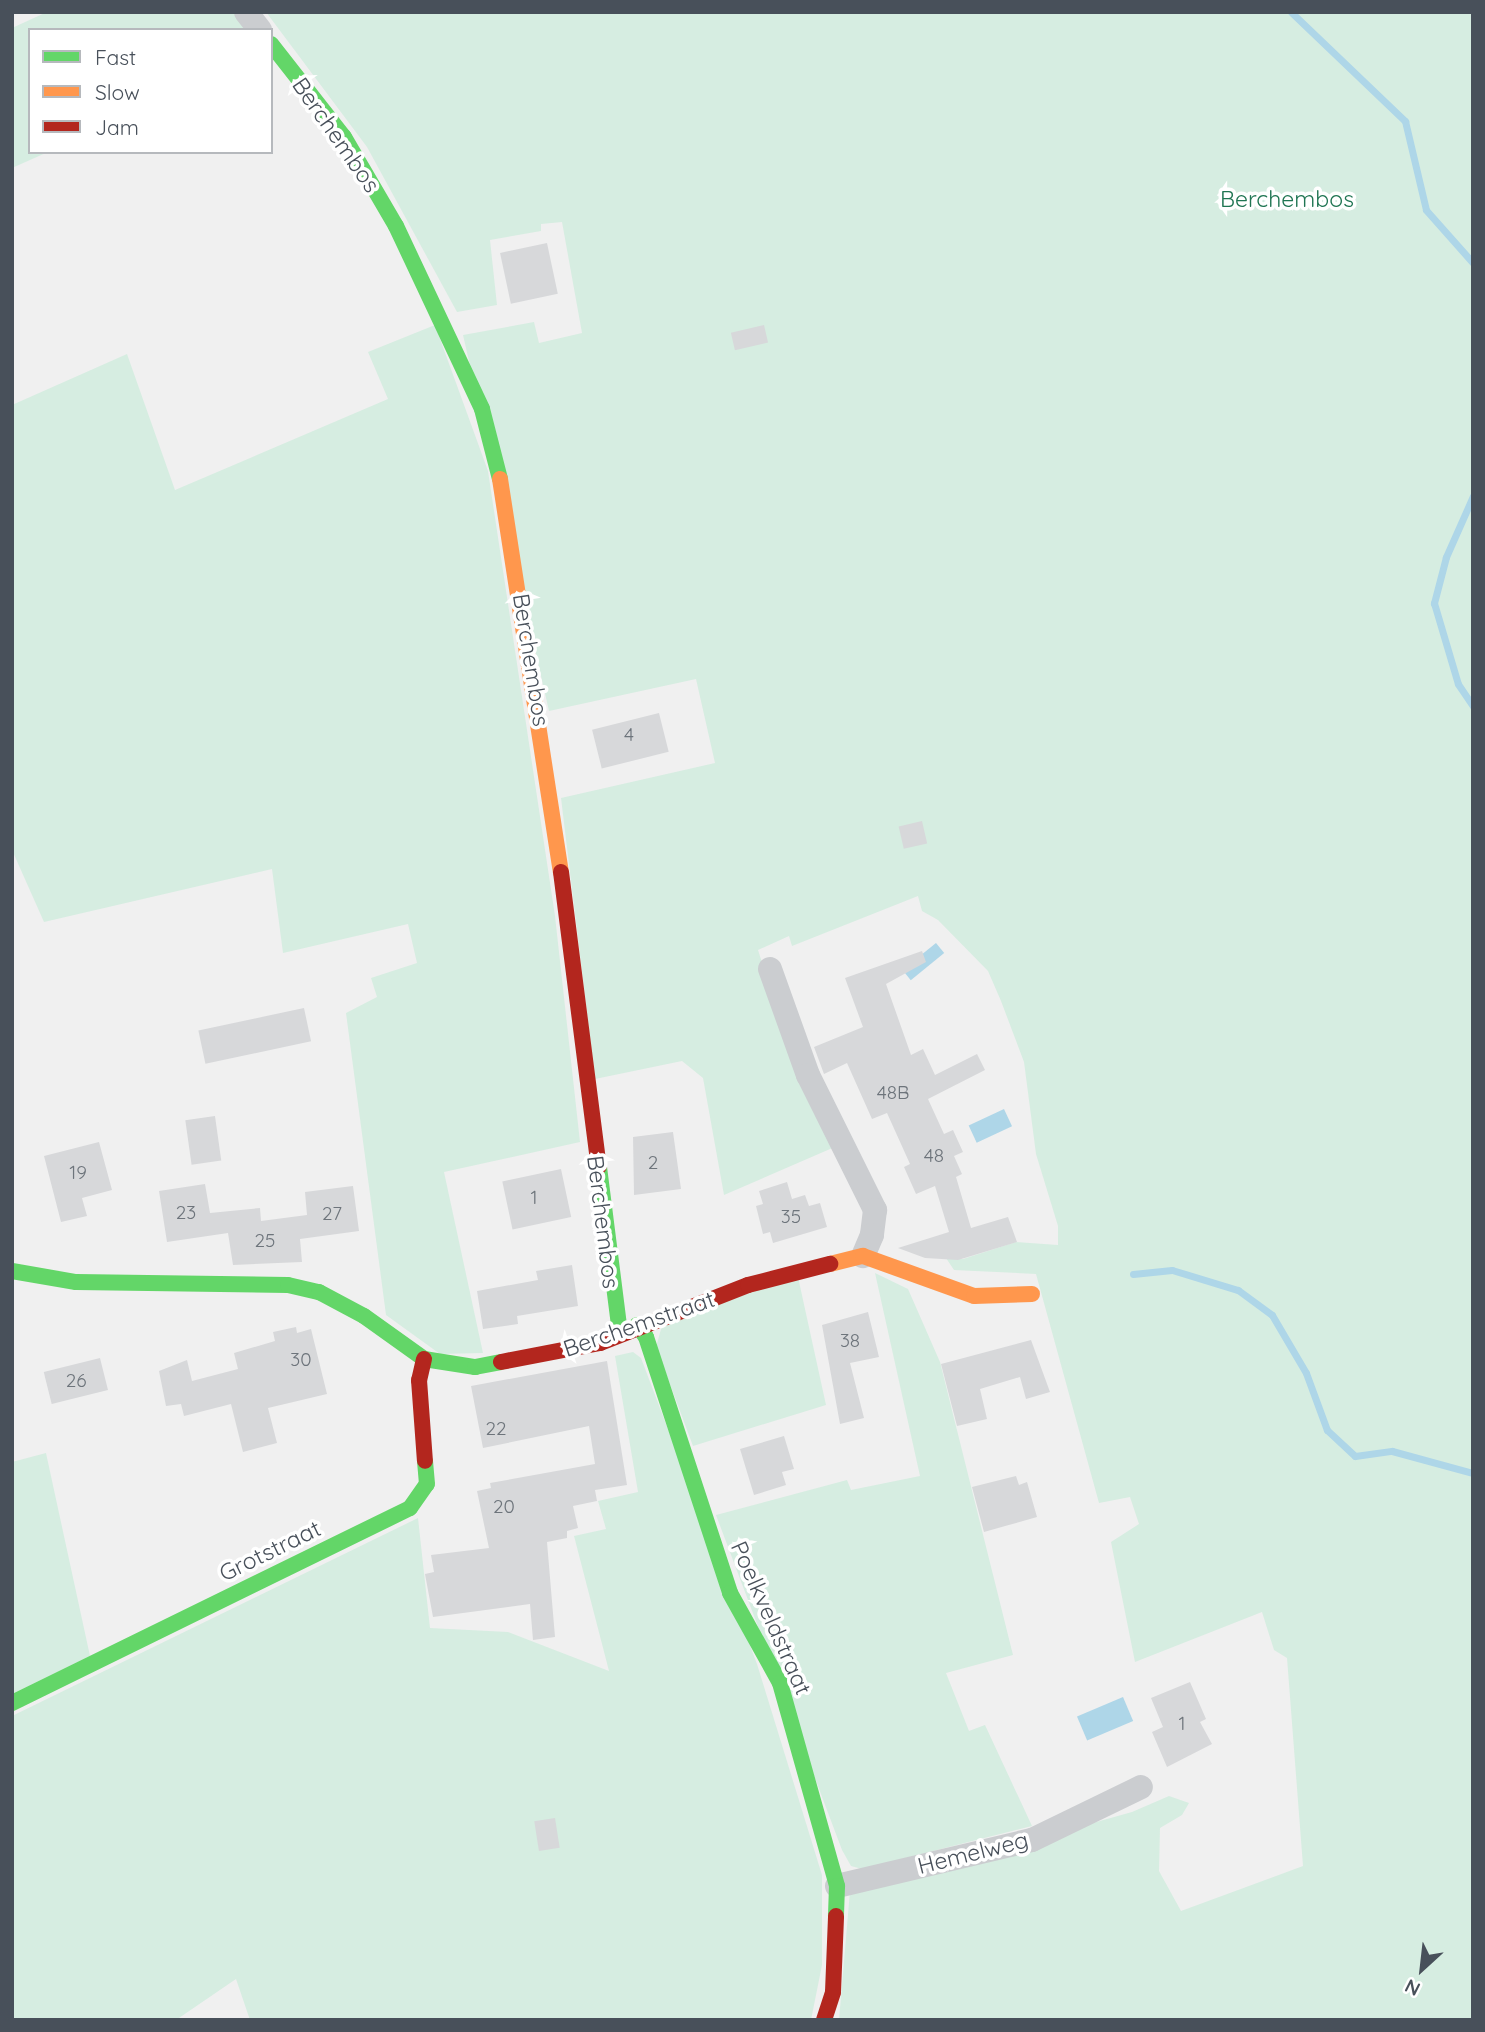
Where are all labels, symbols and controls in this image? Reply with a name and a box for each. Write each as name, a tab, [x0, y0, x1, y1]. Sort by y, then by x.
legend	[28, 28, 273, 154]
text: Fast	[95, 44, 136, 70]
street label: Berchembos	[286, 72, 386, 198]
text: Slow	[95, 79, 140, 105]
text: Jam	[95, 114, 139, 140]
park label: Berchembos	[1220, 185, 1354, 213]
street label: Berchembos	[507, 592, 555, 728]
house number: 4	[624, 724, 634, 746]
house number: 48B	[877, 1082, 909, 1104]
house number: 48	[924, 1145, 944, 1167]
house number: 2	[648, 1152, 658, 1174]
street label: Berchembos	[581, 1154, 625, 1290]
house number: 19	[69, 1162, 87, 1184]
house number: 1	[530, 1187, 538, 1209]
house number: 23	[176, 1202, 196, 1224]
house number: 27	[322, 1203, 342, 1225]
house number: 35	[781, 1206, 801, 1228]
house number: 25	[255, 1230, 275, 1252]
street label: Berchemstraat	[560, 1285, 718, 1363]
house number: 38	[840, 1330, 860, 1352]
house number: 30	[290, 1349, 312, 1371]
house number: 26	[66, 1370, 86, 1392]
house number: 22	[485, 1418, 507, 1440]
house number: 20	[493, 1496, 515, 1518]
street label: Grotstraat	[215, 1515, 325, 1587]
street label: Poelkveldstraat	[725, 1537, 817, 1699]
house number: 1	[1178, 1713, 1186, 1735]
street label: Hemelweg	[915, 1826, 1031, 1880]
north arrow	[1387, 1934, 1457, 2004]
text: N	[1401, 1974, 1424, 2002]

